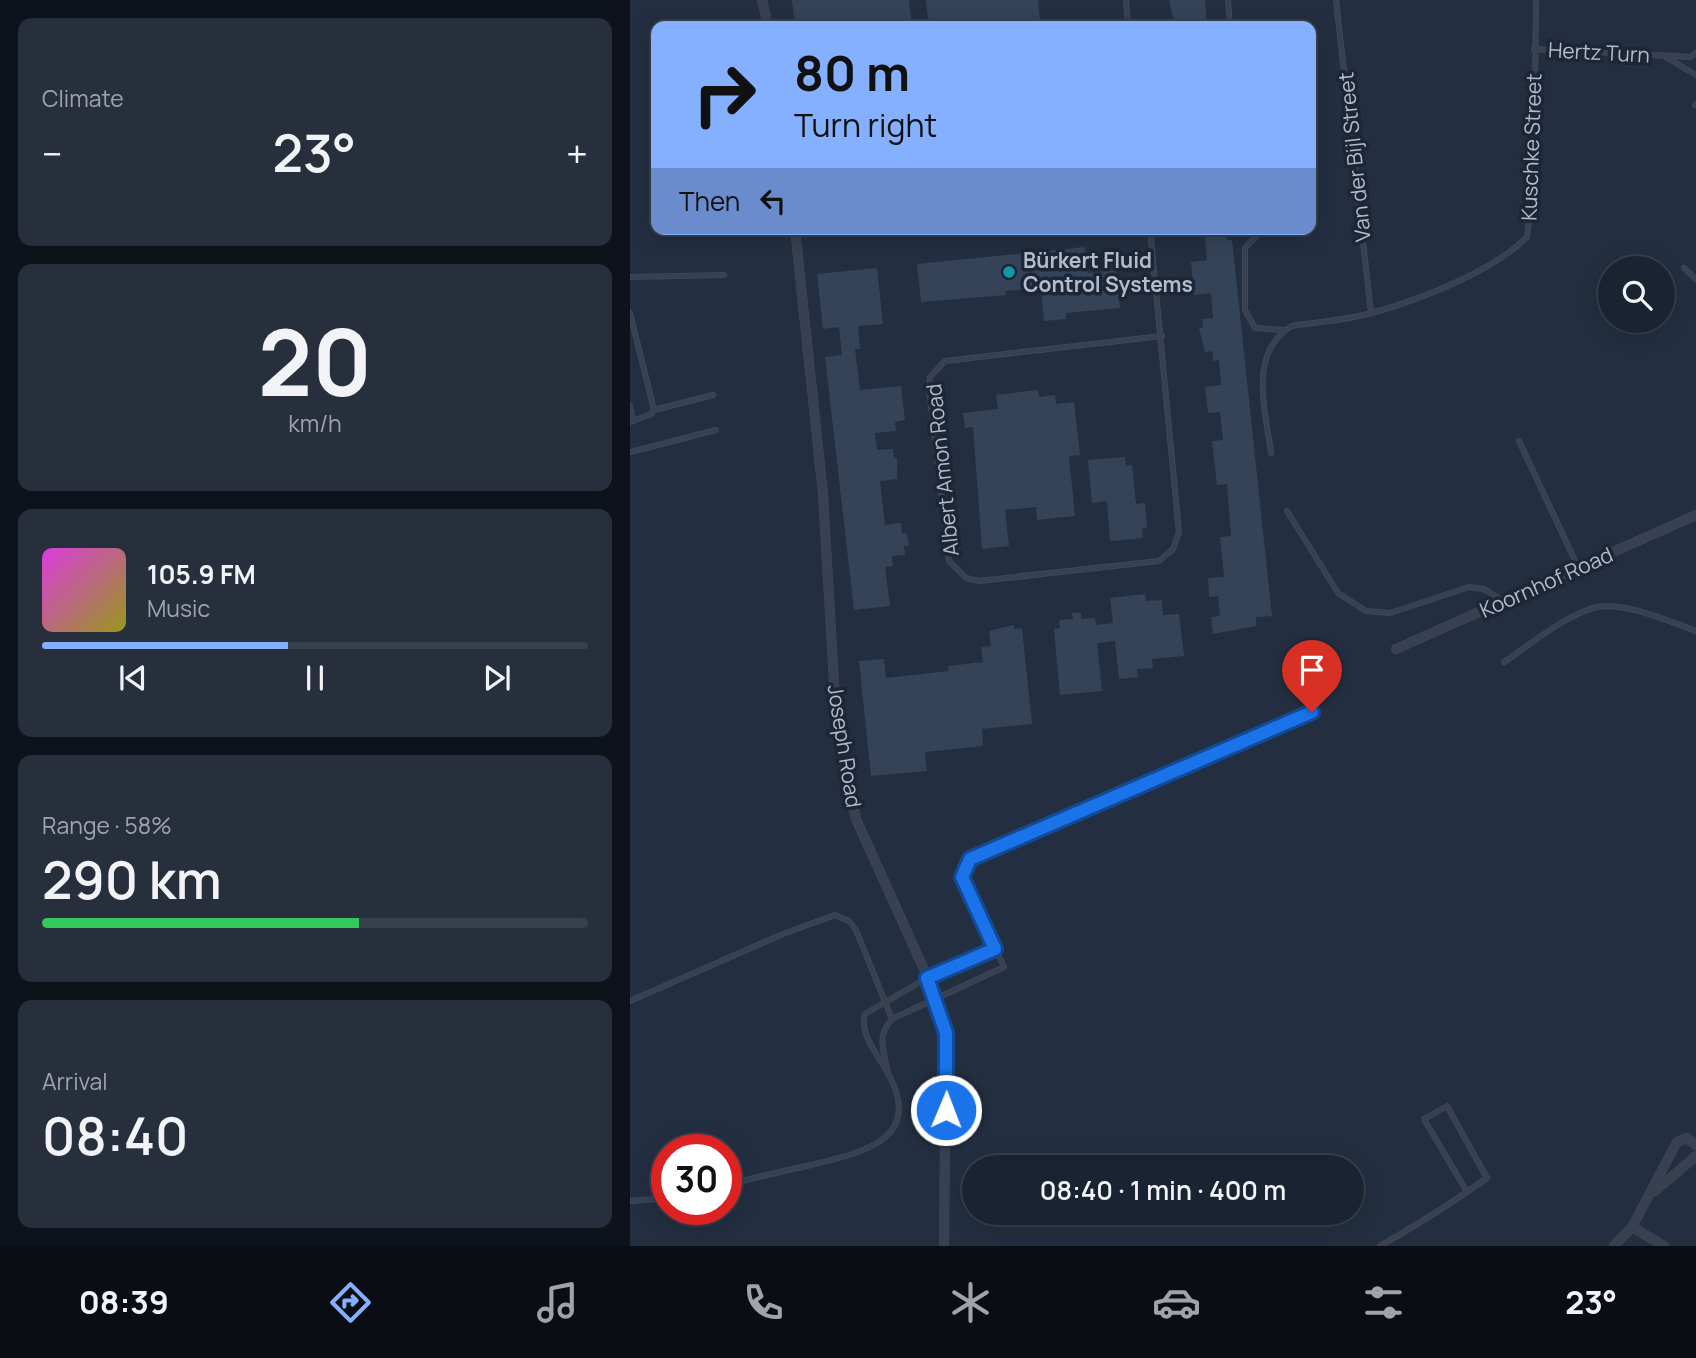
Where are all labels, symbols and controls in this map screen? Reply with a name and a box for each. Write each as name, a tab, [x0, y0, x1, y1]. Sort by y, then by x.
street label: Hertz Turn	[1547, 35, 1651, 69]
text: 80 m	[794, 39, 910, 106]
icon: right	[679, 49, 770, 140]
street label: Van der Bijl Street	[1331, 71, 1377, 243]
street label: Kuschke Street	[1514, 73, 1548, 221]
text: Climate	[42, 82, 124, 114]
text: Turn right	[794, 103, 937, 147]
text: 23°	[272, 117, 356, 188]
text: −	[42, 127, 63, 179]
text: +	[566, 127, 588, 179]
icon: left	[754, 182, 792, 220]
text: Then	[679, 183, 740, 219]
place label: Bürkert Fluid Control Systems	[1023, 246, 1193, 298]
map controls	[1598, 256, 1675, 333]
button: search	[1598, 256, 1675, 333]
marker: Bürkert Fluid Control Systems	[1001, 264, 1017, 280]
text: 20	[258, 299, 372, 423]
street label: Albert Amon Road	[919, 383, 965, 557]
text: km/h	[288, 407, 342, 439]
street label: Koornhof Road	[1475, 540, 1617, 624]
text: 105.9 FM	[147, 556, 256, 592]
text: Music	[147, 592, 210, 624]
pin	[1282, 640, 1342, 712]
icon: arrive	[1293, 651, 1331, 689]
icon: previous	[114, 659, 152, 697]
icon: pause	[296, 659, 334, 697]
icon: next	[478, 659, 516, 697]
street label: Joseph Road	[821, 683, 869, 809]
text: Range · 58%	[42, 809, 172, 841]
text: 290 km	[42, 844, 222, 915]
text: Arrival	[42, 1065, 108, 1097]
position arrow	[909, 1073, 983, 1147]
text: 08:40	[42, 1100, 188, 1171]
speed limit sign: 30	[651, 1134, 742, 1225]
text: 08:40 · 1 min · 400 m	[1040, 1172, 1286, 1208]
icon: directions	[326, 1278, 375, 1327]
icon: music	[533, 1278, 582, 1327]
icon: phone	[739, 1278, 788, 1327]
icon: climate	[946, 1278, 995, 1327]
icon: car	[1152, 1278, 1201, 1327]
icon: filters	[1359, 1278, 1408, 1327]
text: 08:39	[79, 1280, 169, 1324]
text: 23°	[1565, 1280, 1617, 1324]

